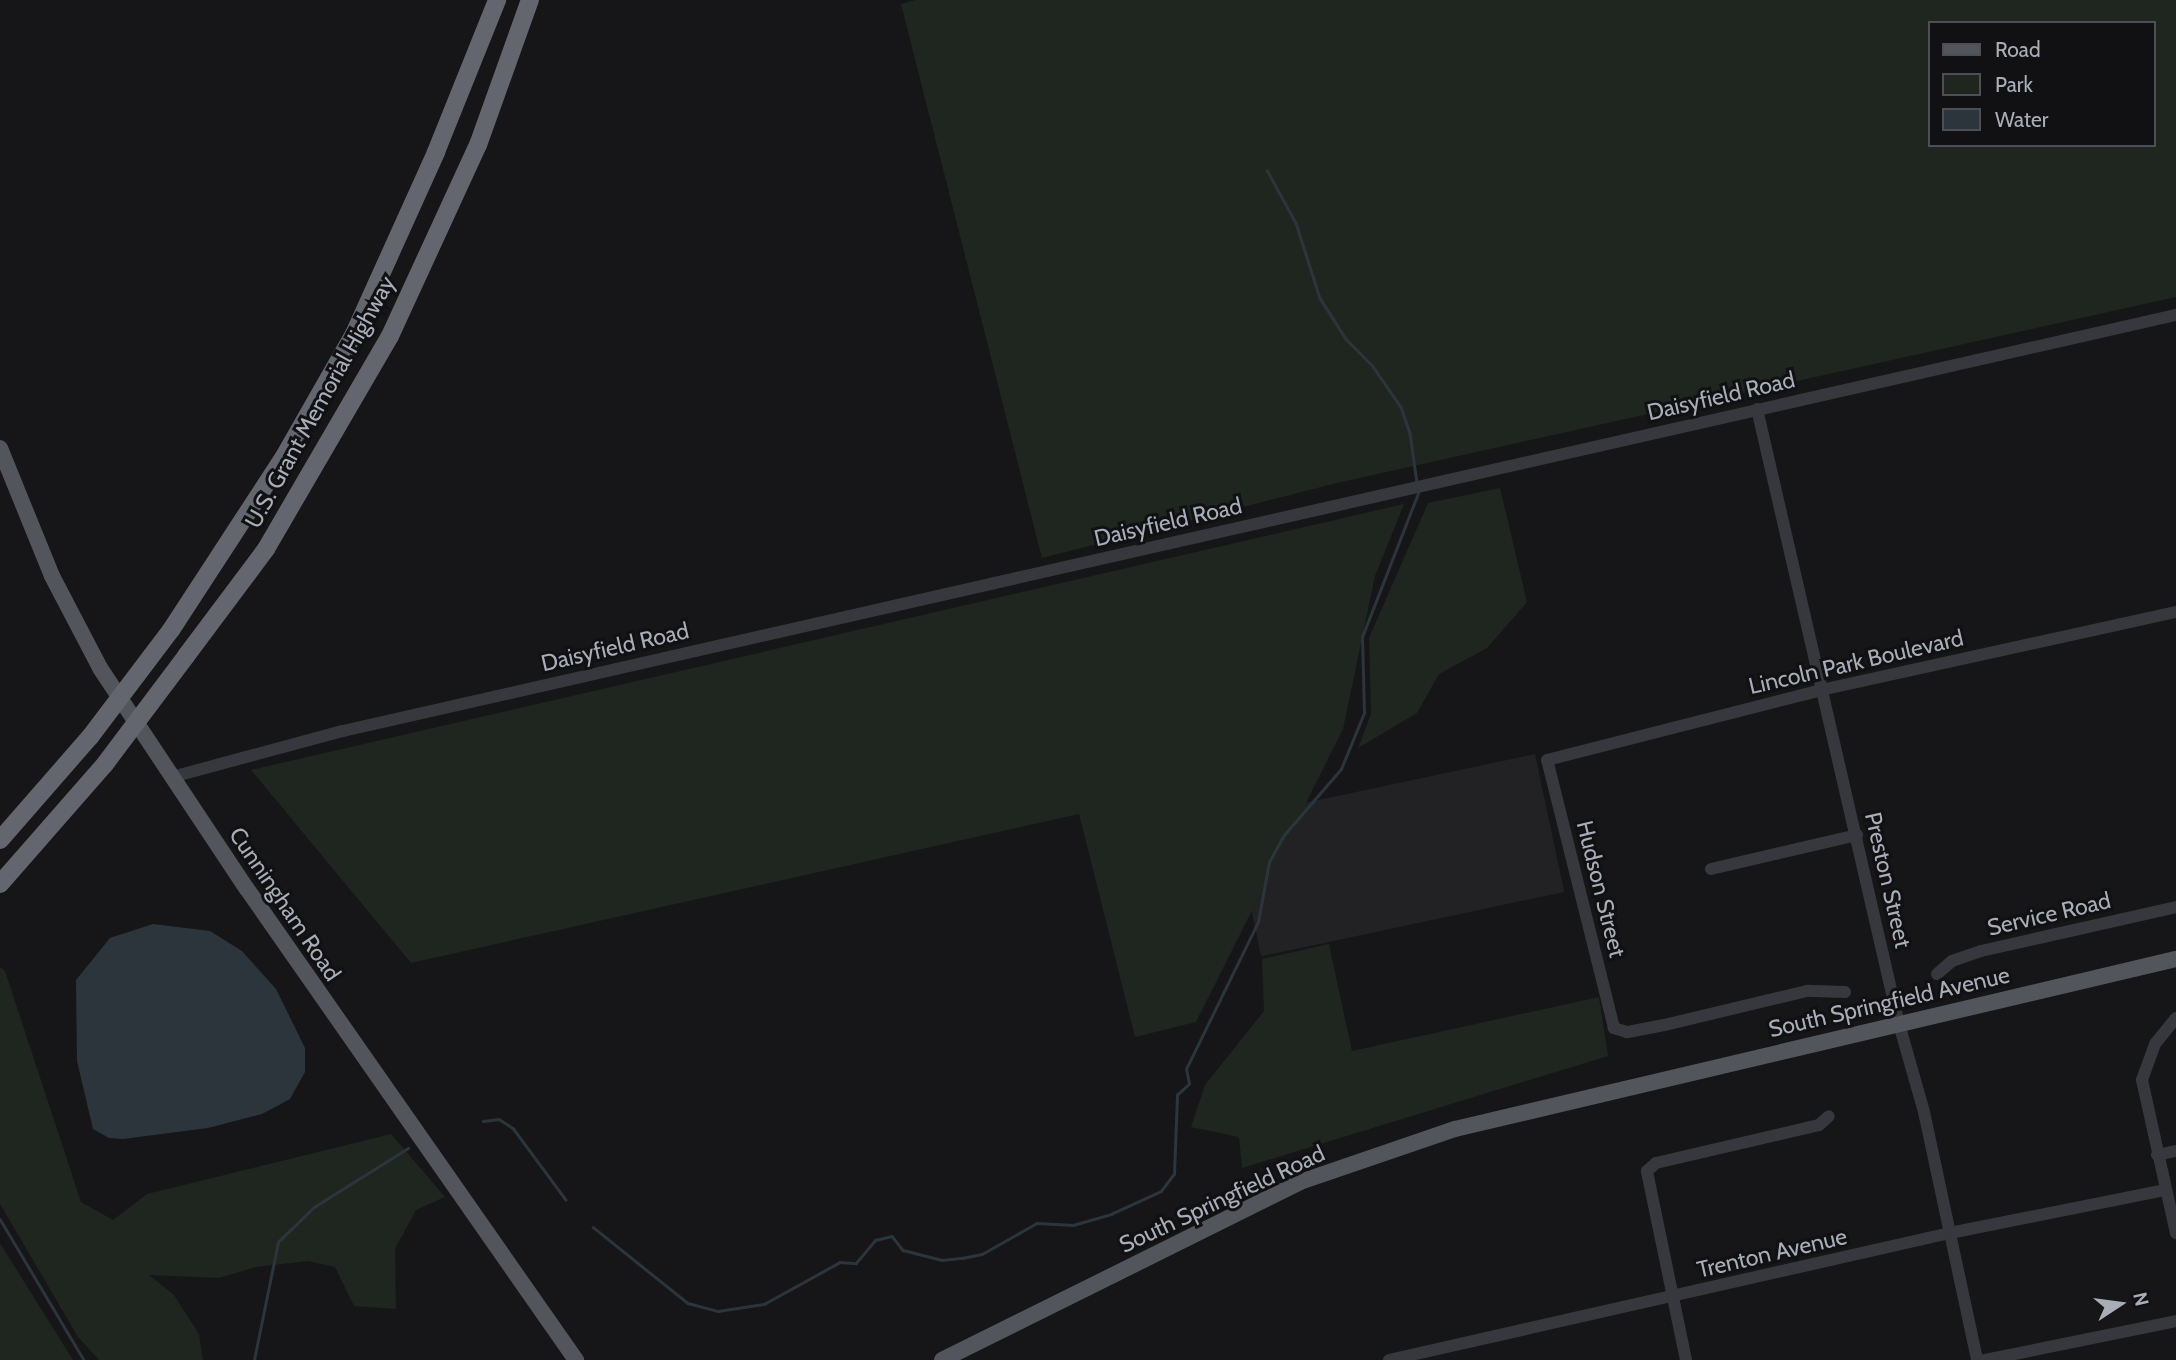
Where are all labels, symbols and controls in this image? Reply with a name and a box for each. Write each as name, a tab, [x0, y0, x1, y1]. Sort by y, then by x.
legend	[1927, 21, 2155, 147]
text: Road	[1995, 37, 2041, 62]
text: Park	[1995, 72, 2033, 97]
text: Water	[1995, 107, 2048, 132]
street label: U.S. Grant Memorial Highway	[239, 271, 401, 533]
street label: Daisyfield Road	[1644, 366, 1798, 426]
street label: Daisyfield Road	[1091, 492, 1245, 552]
street label: Daisyfield Road	[538, 617, 692, 677]
street label: Lincoln Park Boulevard	[1746, 624, 1966, 700]
street label: Preston Street	[1859, 809, 1917, 951]
street label: Hudson Street	[1571, 818, 1631, 960]
street label: Cunningham Road	[223, 822, 347, 986]
street label: Service Road	[1985, 886, 2113, 942]
street label: South Springfield Avenue	[1766, 961, 2012, 1043]
street label: South Springfield Road	[1115, 1139, 1329, 1259]
street label: Trenton Avenue	[1694, 1222, 1850, 1284]
north arrow	[2085, 1269, 2155, 1339]
text: N	[2128, 1290, 2154, 1308]

